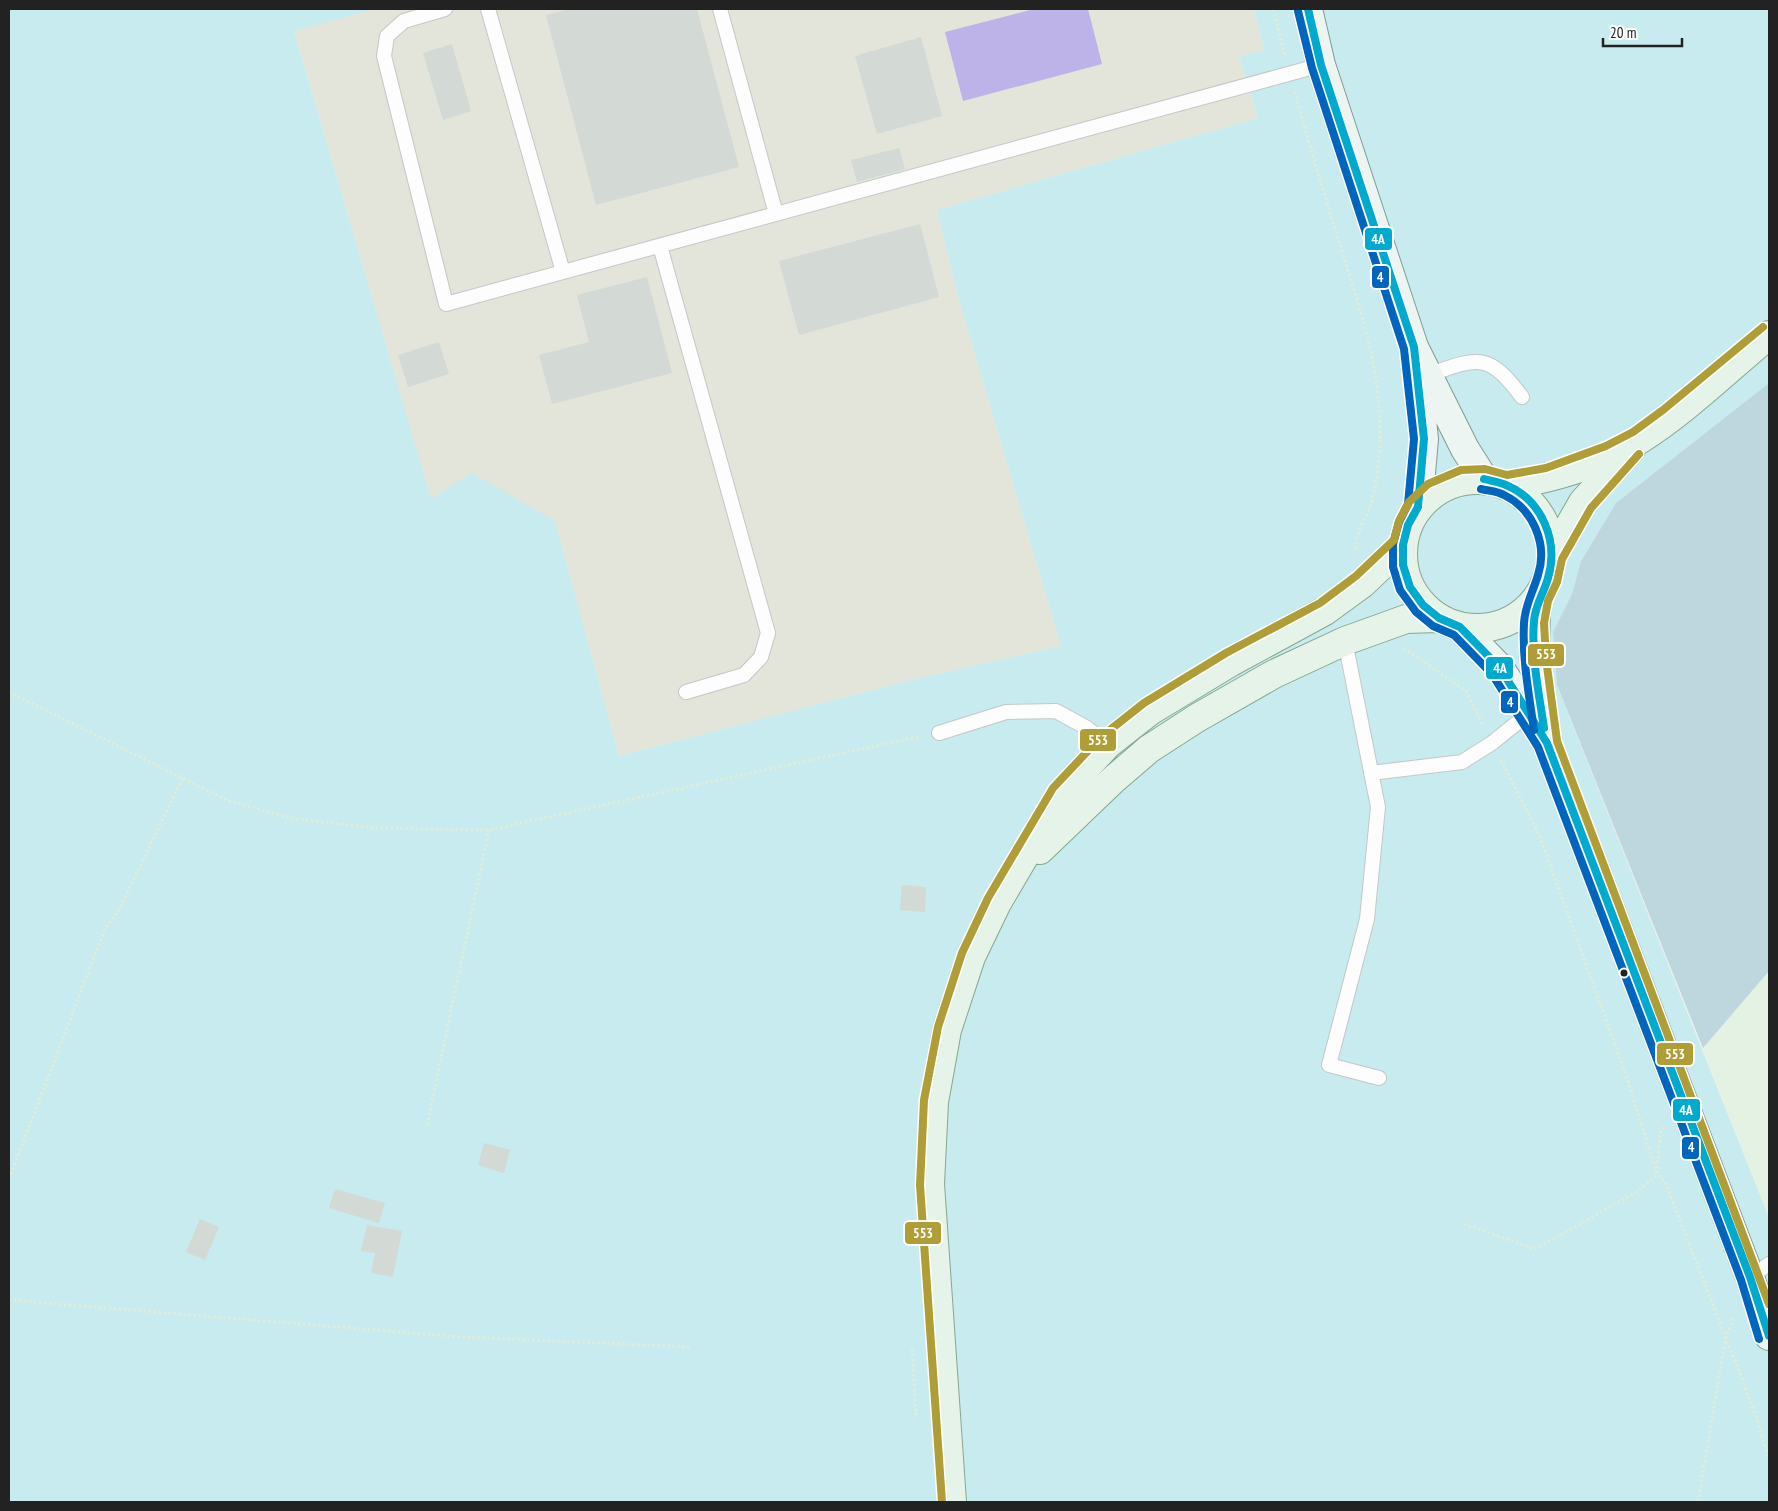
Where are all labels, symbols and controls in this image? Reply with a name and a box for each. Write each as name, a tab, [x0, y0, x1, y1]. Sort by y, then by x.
scale bar	[1603, 15, 1682, 47]
text: 20 m	[1610, 23, 1636, 42]
line badge: 4A	[1364, 227, 1393, 251]
text: 4A	[1371, 230, 1386, 248]
line badge: 4	[1371, 265, 1390, 289]
text: 4	[1377, 268, 1384, 286]
line badge: 553	[1527, 643, 1565, 667]
text: 553	[1536, 645, 1556, 663]
line badge: 4A	[1485, 656, 1514, 680]
text: 4A	[1493, 659, 1508, 677]
line badge: 4	[1500, 690, 1519, 714]
text: 4	[1507, 693, 1514, 711]
line badge: 553	[1079, 728, 1117, 752]
text: 553	[1088, 731, 1108, 749]
unlabelled marker	[1619, 968, 1629, 978]
line badge: 553	[1656, 1042, 1694, 1066]
text: 553	[1665, 1045, 1685, 1063]
line badge: 4A	[1672, 1098, 1701, 1122]
text: 4A	[1679, 1101, 1694, 1119]
line badge: 4	[1681, 1136, 1700, 1160]
text: 4	[1688, 1138, 1695, 1156]
line badge: 553	[904, 1221, 942, 1245]
text: 553	[913, 1224, 933, 1242]

